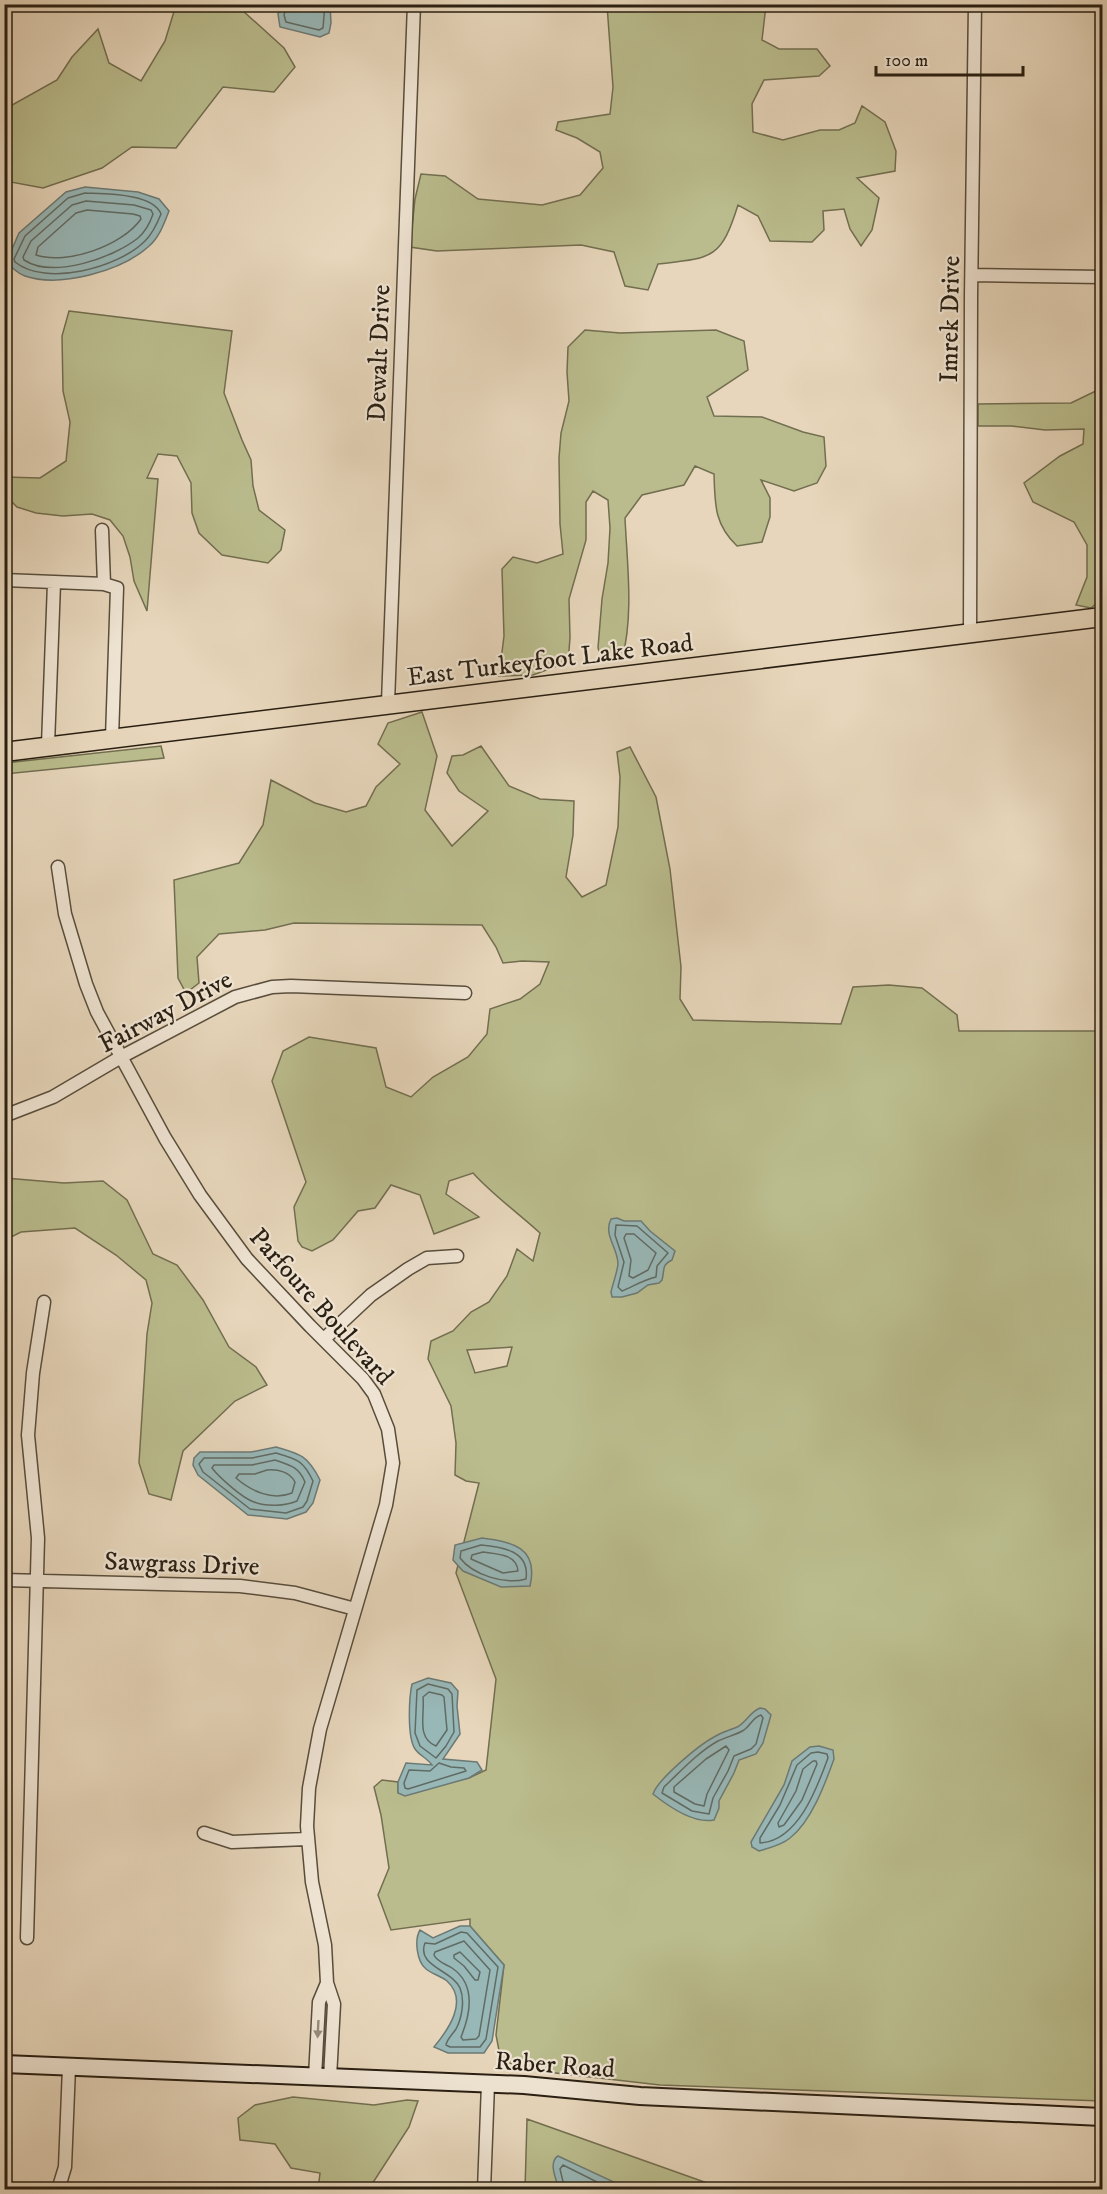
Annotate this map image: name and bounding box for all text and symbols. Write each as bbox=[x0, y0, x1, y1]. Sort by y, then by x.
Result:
scale bar bbox=[876, 39, 1023, 77]
text: 100 m bbox=[885, 50, 928, 72]
street label: Imrek Drive bbox=[933, 255, 968, 383]
street label: Dewalt Drive bbox=[361, 284, 398, 422]
street label: East Turkeyfoot Lake Road bbox=[405, 627, 695, 694]
street label: Fairway Drive bbox=[93, 963, 238, 1061]
street label: Parfoure Boulevard bbox=[242, 1222, 400, 1393]
street label: Sawgrass Drive bbox=[104, 1545, 260, 1584]
one-way arrow bbox=[313, 2020, 322, 2039]
street label: Raber Road bbox=[494, 2045, 616, 2086]

